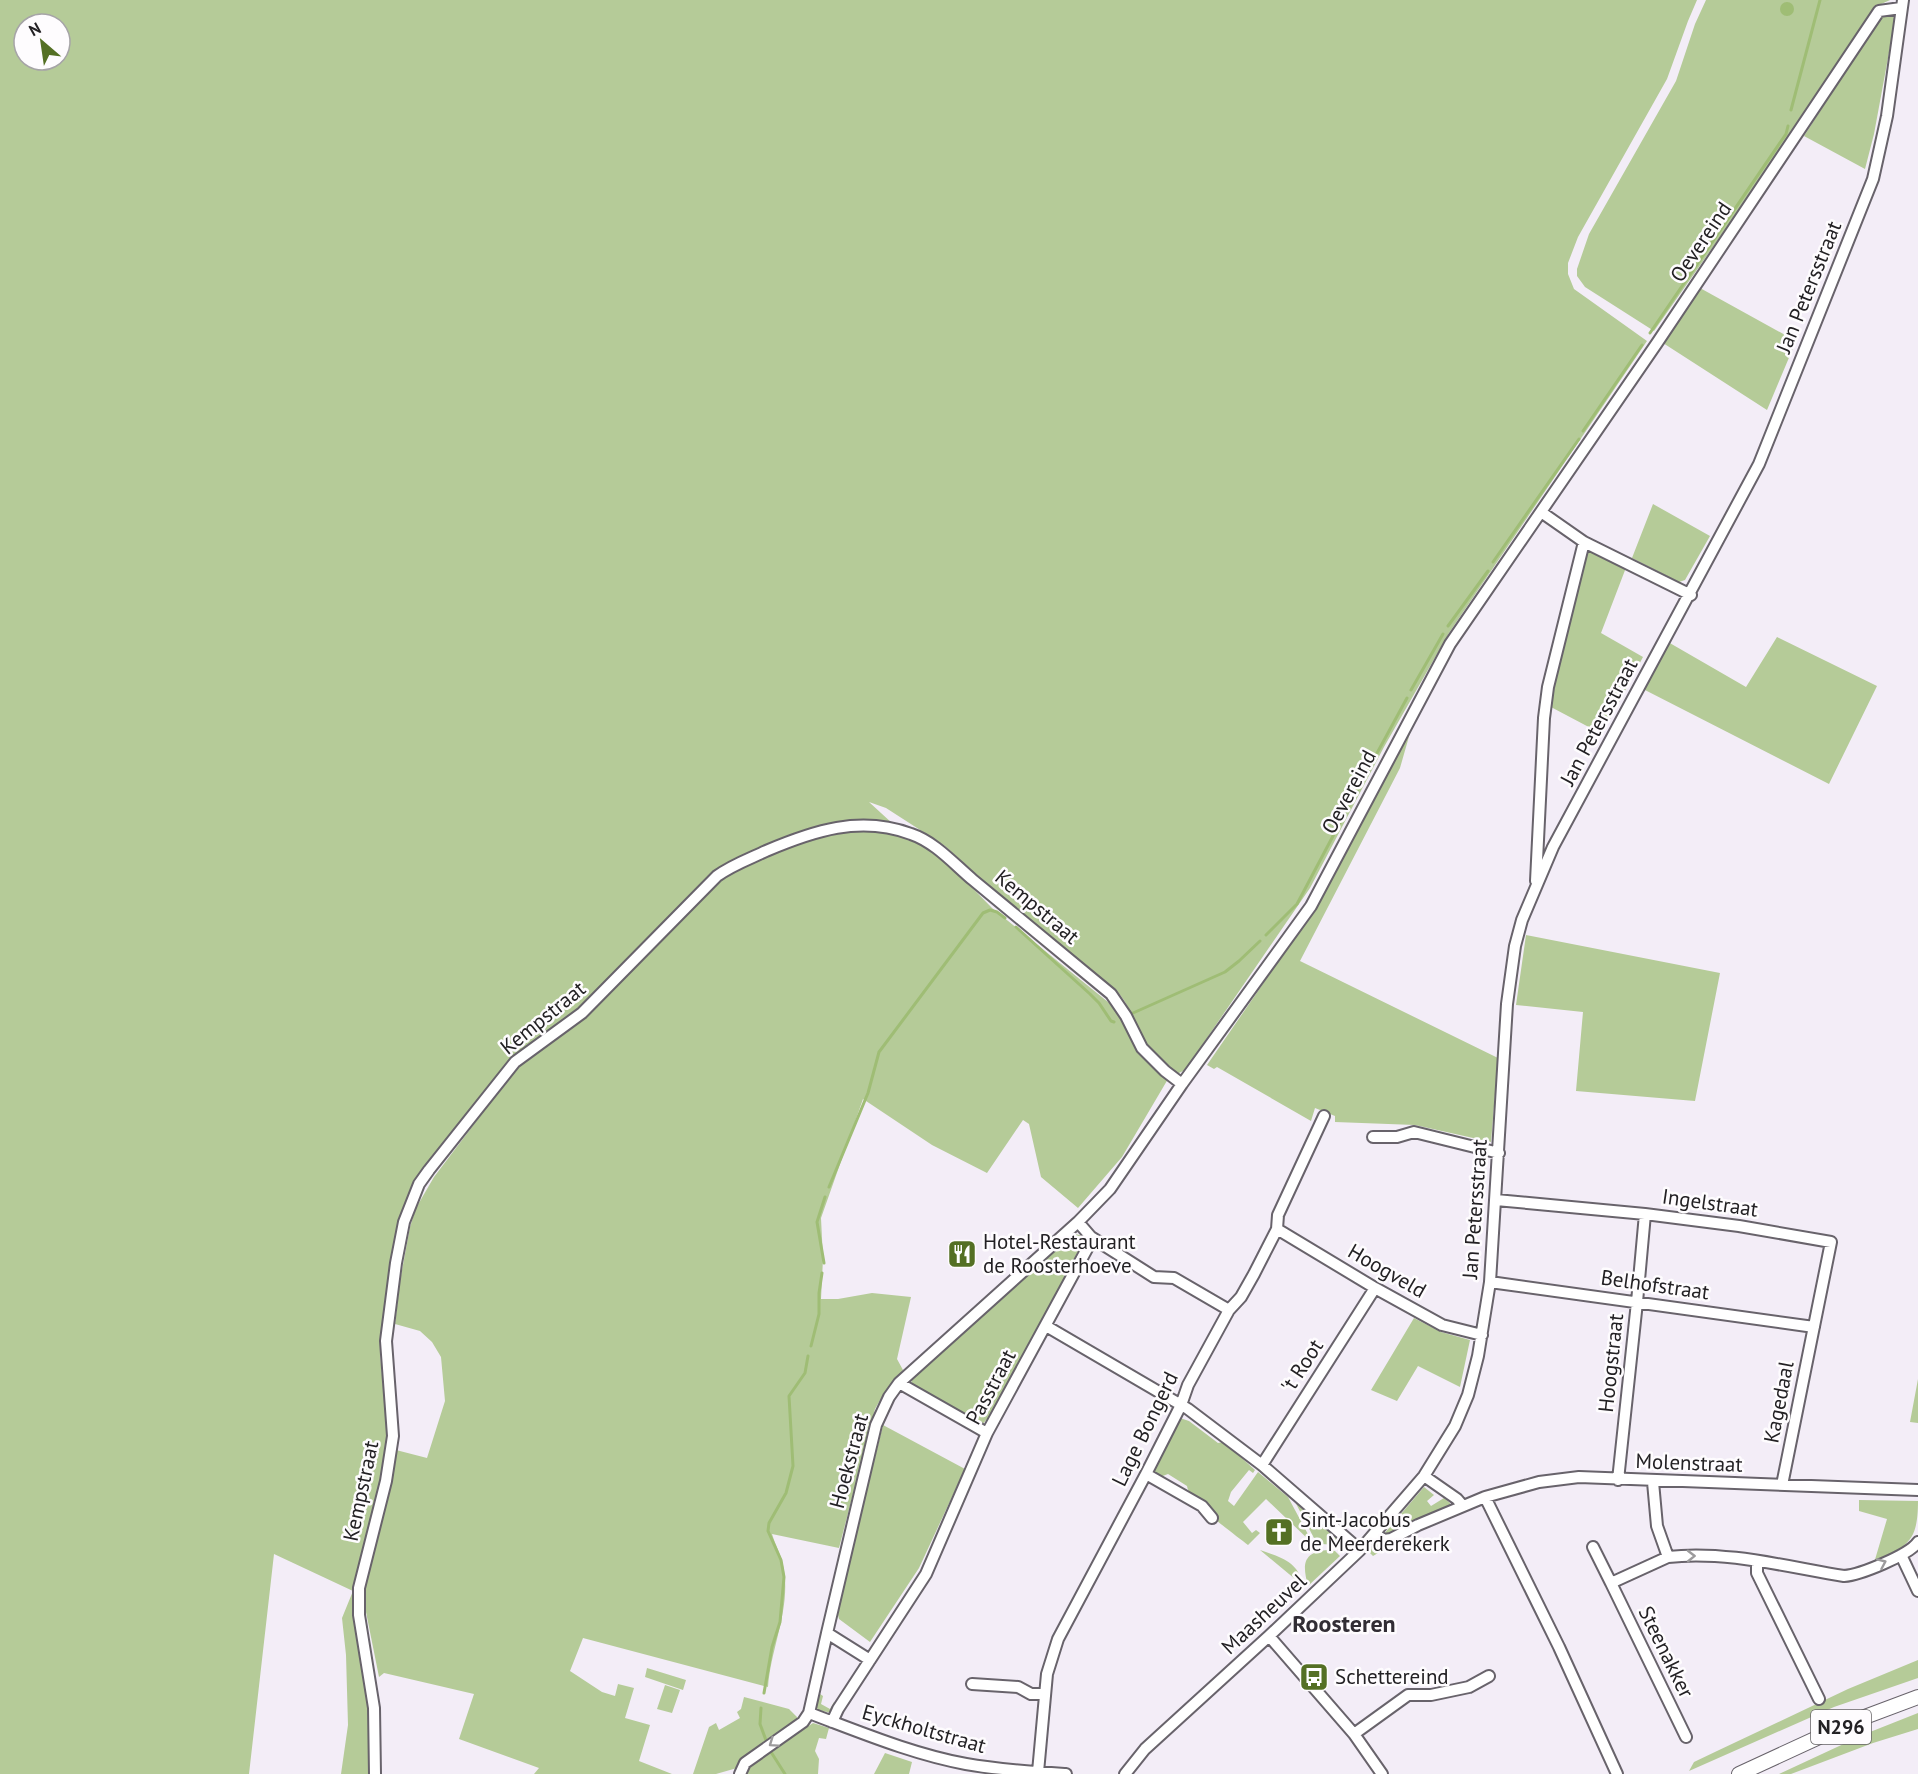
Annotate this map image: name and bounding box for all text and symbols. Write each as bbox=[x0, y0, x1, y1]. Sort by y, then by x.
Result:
north arrow bbox=[12, 12, 72, 72]
text: N bbox=[25, 18, 44, 40]
street label: Oevereind bbox=[1664, 196, 1737, 287]
street label: Jan Petersstraat bbox=[1769, 217, 1847, 358]
street label: Jan Petersstraat bbox=[1553, 654, 1643, 791]
street label: Oevereind bbox=[1315, 745, 1382, 838]
street label: Kempstraat bbox=[990, 864, 1085, 950]
street label: Kempstraat bbox=[495, 975, 591, 1060]
street label: Jan Petersstraat bbox=[1456, 1138, 1493, 1281]
street label: Ingelstraat bbox=[1660, 1182, 1760, 1223]
place label: Hotel-Restaurant de Roosterhoeve bbox=[983, 1228, 1136, 1279]
street label: Hoogveld bbox=[1343, 1237, 1431, 1304]
restaurant icon: Hotel-Restaurant de Roosterhoeve bbox=[946, 1238, 978, 1270]
street label: Belhofstraat bbox=[1599, 1264, 1711, 1305]
street label: Hoogstraat bbox=[1592, 1312, 1629, 1414]
street label: 't Root bbox=[1274, 1334, 1329, 1398]
street label: Passtraat bbox=[960, 1345, 1022, 1429]
street label: Kagedaal bbox=[1757, 1359, 1800, 1445]
street label: Lage Bongerd bbox=[1105, 1367, 1184, 1490]
street label: Hoekstraat bbox=[823, 1410, 874, 1511]
street label: Kempstraat bbox=[337, 1438, 384, 1544]
street label: Molenstraat bbox=[1635, 1447, 1743, 1478]
place label: Sint-Jacobus de Meerderekerk bbox=[1300, 1506, 1450, 1557]
church icon: Sint-Jacobus de Meerderekerk bbox=[1263, 1516, 1295, 1548]
one-way arrow bbox=[1686, 1550, 1695, 1562]
one-way arrow bbox=[1875, 1559, 1886, 1571]
street label: Maasheuvel bbox=[1216, 1567, 1312, 1660]
street label: Steenakker bbox=[1633, 1601, 1700, 1702]
district label: Roosteren bbox=[1292, 1608, 1396, 1639]
bus stop icon: Schettereind bbox=[1298, 1661, 1330, 1693]
place label: Schettereind bbox=[1335, 1663, 1449, 1690]
street label: Eyckholtstraat bbox=[859, 1698, 989, 1759]
road number: N296 bbox=[1811, 1710, 1871, 1744]
one-way arrow bbox=[769, 1736, 780, 1747]

